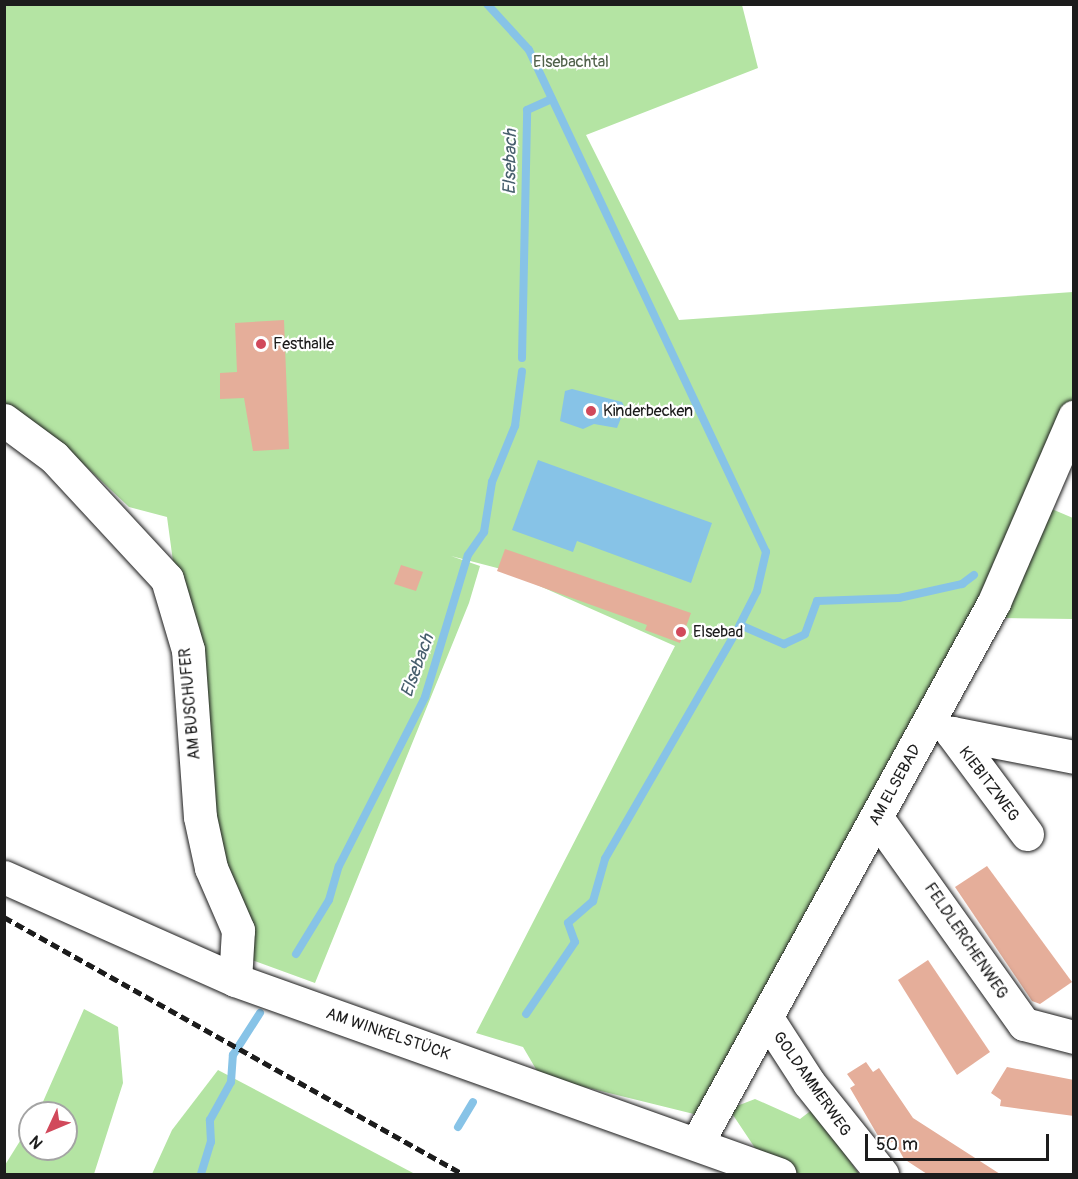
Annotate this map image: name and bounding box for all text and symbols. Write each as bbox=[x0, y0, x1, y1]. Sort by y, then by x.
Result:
park label: Elsebachtal bbox=[533, 52, 609, 72]
water label: Elsebach bbox=[500, 129, 522, 195]
place label: Festhalle bbox=[273, 334, 334, 354]
marker: Festhalle bbox=[254, 337, 268, 351]
place label: Kinderbecken bbox=[603, 401, 693, 421]
marker: Kinderbecken bbox=[584, 404, 598, 418]
place label: Elsebad bbox=[693, 622, 743, 642]
marker: Elsebad bbox=[674, 625, 688, 639]
water label: Elsebach bbox=[397, 632, 439, 700]
street label: AM BUSCHUFER bbox=[176, 647, 204, 761]
street label: AM ELSEBAD bbox=[865, 741, 925, 829]
street label: KIEBITZWEG bbox=[955, 743, 1023, 825]
street label: FELDLERCHENWEG bbox=[920, 879, 1012, 1003]
street label: AM WINKELSTÜCK bbox=[323, 1004, 453, 1064]
street label: GOLDAMMERWEG bbox=[769, 1028, 855, 1140]
north arrow bbox=[18, 1101, 78, 1161]
scale bar bbox=[868, 1122, 1052, 1160]
text: N bbox=[26, 1131, 47, 1153]
text: 50 m bbox=[876, 1133, 918, 1156]

